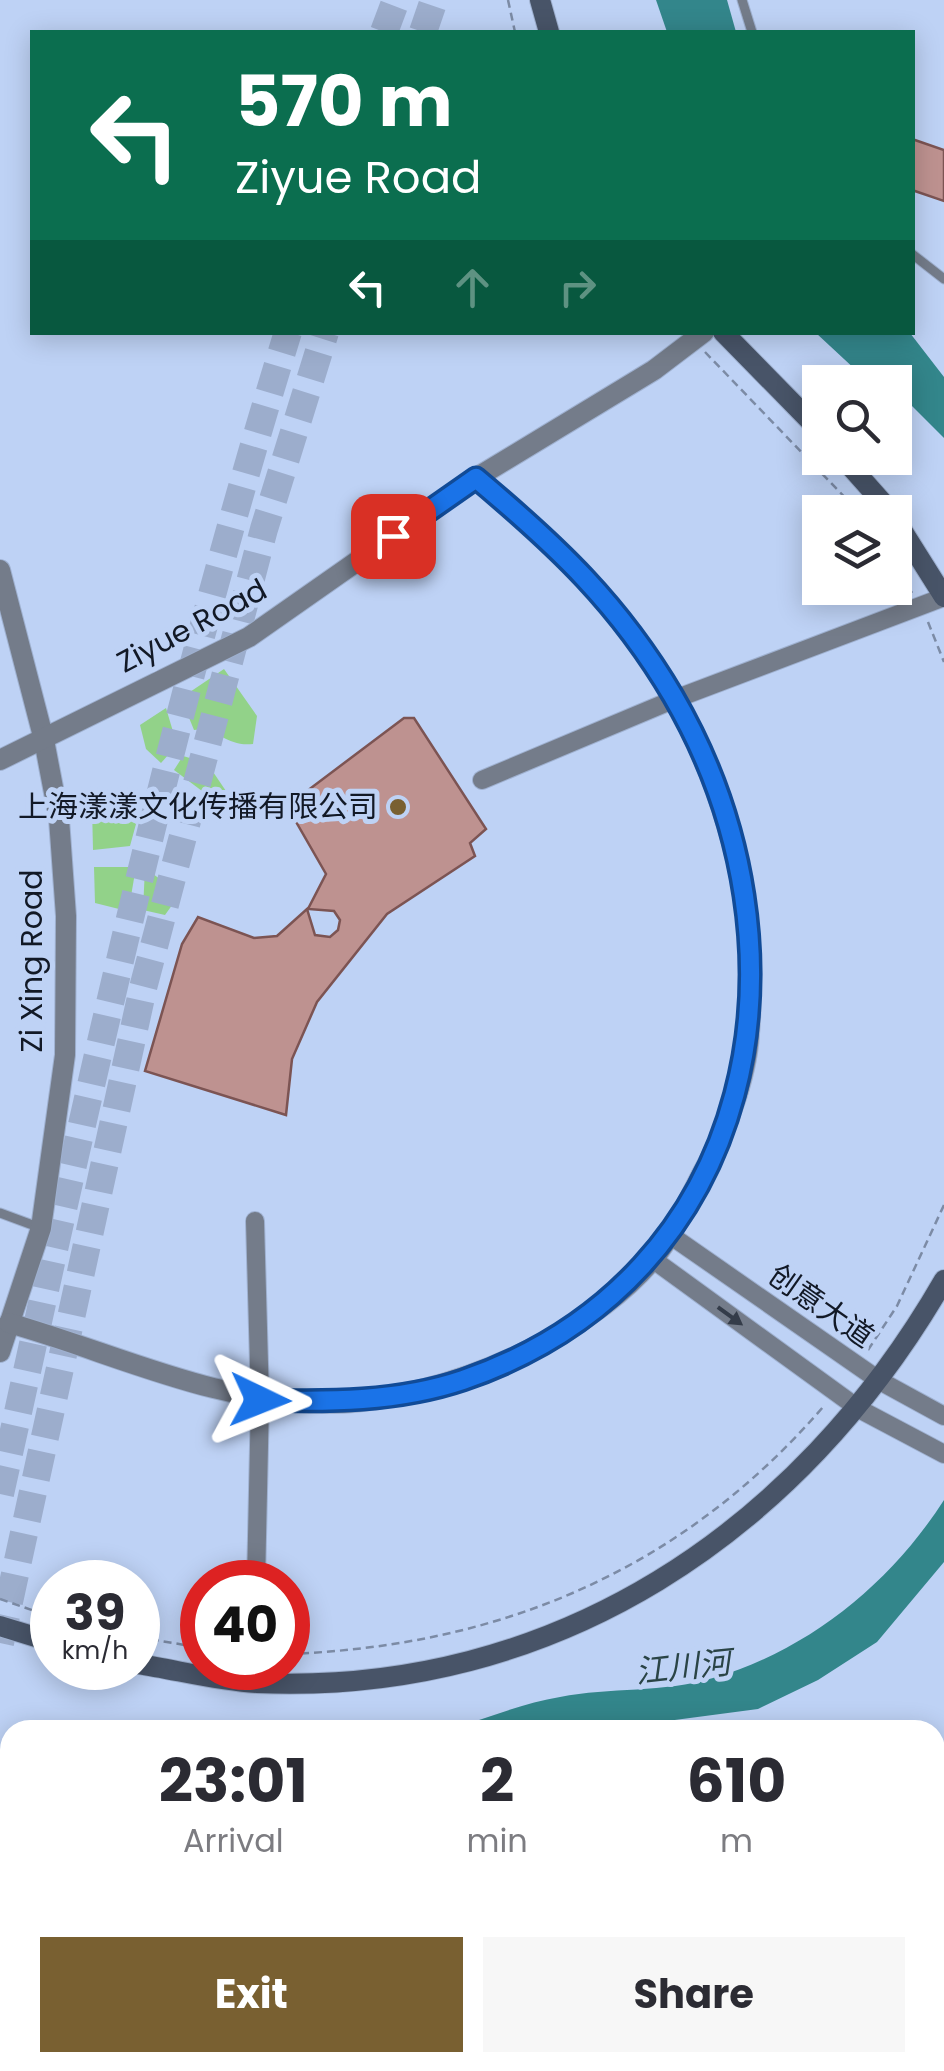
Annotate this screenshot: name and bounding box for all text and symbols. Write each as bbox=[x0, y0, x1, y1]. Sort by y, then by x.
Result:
text: 570 m bbox=[235, 52, 453, 151]
icon: left bbox=[70, 70, 200, 200]
text: Ziyue Road bbox=[235, 146, 481, 209]
icon: left bbox=[340, 260, 395, 315]
icon: ahead bbox=[445, 260, 500, 315]
icon: right bbox=[550, 260, 605, 315]
map controls bbox=[802, 365, 912, 605]
button: search bbox=[802, 365, 912, 475]
pin bbox=[351, 494, 436, 579]
button: layers bbox=[802, 495, 912, 605]
icon: arrive bbox=[366, 509, 421, 564]
street label: Ziyue Road bbox=[109, 568, 274, 683]
place label: 上海漾漾文化传播有限公司 bbox=[18, 785, 378, 828]
marker: 上海漾漾文化传播有限公司 bbox=[387, 796, 409, 818]
street label: Zi Xing Road bbox=[10, 869, 53, 1053]
street label: 创意大道 bbox=[760, 1254, 883, 1358]
one-way arrow bbox=[717, 1305, 743, 1325]
position arrow bbox=[208, 1348, 312, 1452]
speed limit sign: 40 bbox=[180, 1560, 310, 1690]
text: 39 bbox=[65, 1577, 126, 1648]
text: km/h bbox=[62, 1633, 128, 1668]
water label: 江川河 bbox=[633, 1638, 739, 1694]
text: 23:01 bbox=[159, 1739, 308, 1823]
text: 2 bbox=[480, 1739, 514, 1823]
text: 610 bbox=[686, 1739, 786, 1823]
text: Arrival bbox=[183, 1818, 284, 1863]
text: min bbox=[467, 1818, 528, 1863]
text: m bbox=[720, 1818, 753, 1863]
button: Exit bbox=[40, 1937, 463, 2052]
button: Share bbox=[483, 1937, 905, 2052]

